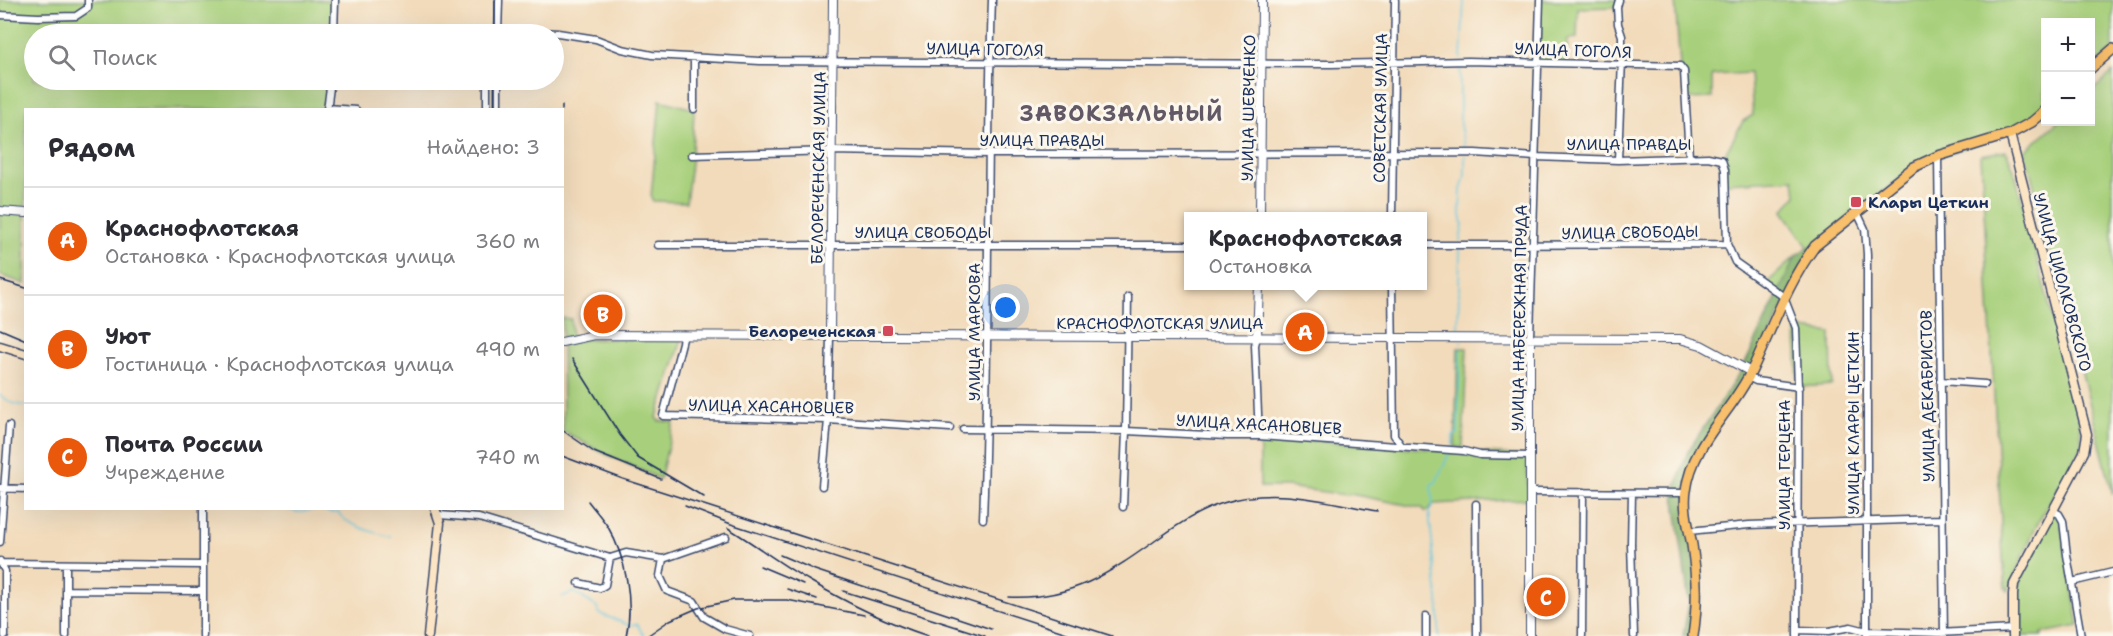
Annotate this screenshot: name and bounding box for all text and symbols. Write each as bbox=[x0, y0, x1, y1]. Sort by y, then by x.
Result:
map controls bbox=[2041, 18, 2095, 126]
button: + bbox=[2041, 18, 2095, 72]
search box bbox=[24, 24, 564, 90]
street label: СОВЕТСКАЯ УЛИЦА bbox=[1369, 33, 1392, 183]
street label: УЛИЦА ШЕВЧЕНКО bbox=[1237, 34, 1260, 182]
street label: УЛИЦА ГОГОЛЯ bbox=[926, 38, 1044, 61]
street label: УЛИЦА ГОГОЛЯ bbox=[1514, 38, 1632, 63]
icon: search bbox=[45, 41, 78, 74]
text: Поиск bbox=[93, 43, 157, 72]
street label: БЕЛОРЕЧЕНСКАЯ УЛИЦА bbox=[806, 71, 831, 265]
button: − bbox=[2041, 72, 2095, 126]
district label: ЗАВОКЗАЛЬНЫЙ bbox=[1020, 98, 1224, 128]
text: Рядом bbox=[48, 130, 135, 165]
street label: УЛИЦА ПРАВДЫ bbox=[980, 130, 1104, 151]
text: Найдено: 3 bbox=[427, 134, 540, 160]
street label: УЛИЦА ПРАВДЫ bbox=[1567, 134, 1691, 155]
street label: УЛИЦА ЦИОЛКОВСКОГО bbox=[2028, 190, 2097, 374]
place label: Клары Цеткин bbox=[1868, 192, 1989, 213]
marker: Клары Цеткин bbox=[1849, 195, 1863, 209]
street label: УЛИЦА НАБЕРЕЖНАЯ ПРУДА bbox=[1507, 204, 1532, 432]
popup bbox=[1184, 212, 1427, 290]
text: Краснофлотская bbox=[105, 214, 299, 243]
street label: УЛИЦА СВОБОДЫ bbox=[1561, 221, 1699, 244]
street label: УЛИЦА СВОБОДЫ bbox=[854, 222, 992, 243]
text: Краснофлотская bbox=[1209, 224, 1402, 253]
text: A bbox=[60, 228, 75, 254]
text: 360 m bbox=[475, 228, 540, 254]
text: Остановка · Краснофлотская улица bbox=[105, 243, 455, 269]
text: Остановка bbox=[1209, 253, 1312, 279]
street label: УЛИЦА МАРКОВА bbox=[964, 263, 985, 401]
pin: B bbox=[584, 292, 622, 336]
your location bbox=[991, 293, 1020, 322]
pin: A bbox=[1286, 310, 1324, 354]
street label: УЛИЦА ДЕКАБРИСТОВ bbox=[1915, 310, 1940, 482]
street label: КРАСНОФЛОТСКАЯ УЛИЦА bbox=[1056, 313, 1264, 334]
place label: Белореченская bbox=[749, 321, 876, 342]
text: Уют bbox=[105, 322, 151, 351]
marker: Белореченская bbox=[881, 324, 895, 338]
street label: УЛИЦА КЛАРЫ ЦЕТКИН bbox=[1843, 331, 1864, 515]
text: B bbox=[61, 336, 74, 362]
text: 490 m bbox=[475, 336, 540, 362]
text: Гостиница · Краснофлотская улица bbox=[105, 351, 454, 377]
street label: УЛИЦА ХАСАНОВЦЕВ bbox=[688, 395, 854, 418]
street label: УЛИЦА ГЕРЦЕНА bbox=[1774, 400, 1795, 530]
street label: УЛИЦА ХАСАНОВЦЕВ bbox=[1176, 410, 1342, 439]
text: Почта России bbox=[105, 430, 263, 459]
text: C bbox=[61, 444, 74, 470]
text: 740 m bbox=[475, 444, 540, 470]
text: Учреждение bbox=[105, 459, 225, 485]
pin: C bbox=[1526, 574, 1566, 620]

